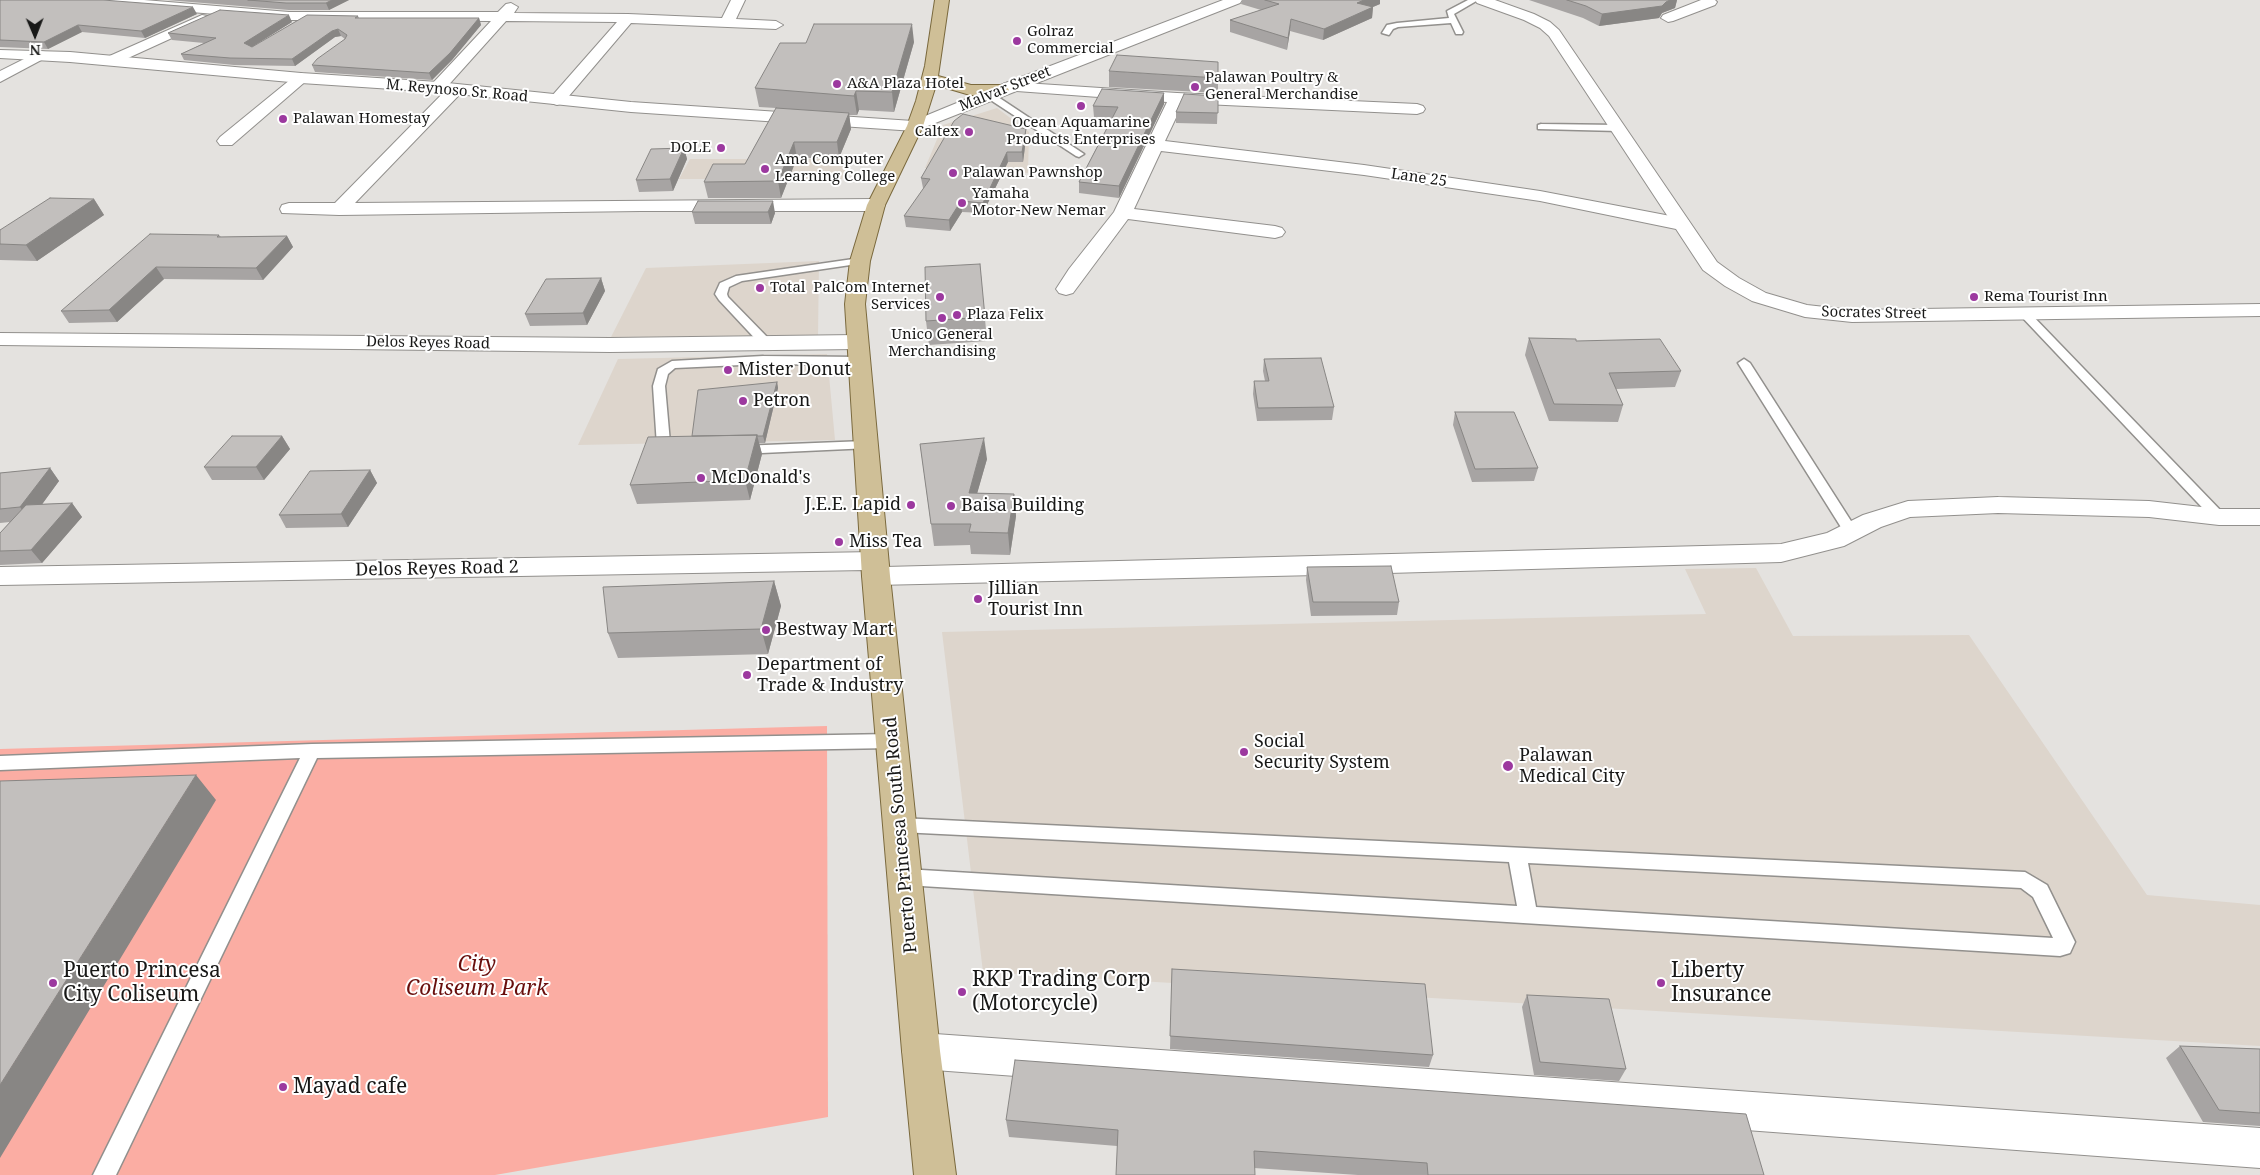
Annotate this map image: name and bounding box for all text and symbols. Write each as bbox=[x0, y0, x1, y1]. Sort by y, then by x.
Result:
north arrow bbox=[10, 10, 60, 60]
place label: Golraz Commercial bbox=[1027, 23, 1114, 58]
marker: Golraz Commercial bbox=[1011, 35, 1023, 47]
text: N bbox=[30, 41, 41, 60]
street label: Malvar Street bbox=[957, 62, 1053, 116]
place label: Palawan Poultry & General Merchandise bbox=[1205, 69, 1358, 104]
place label: A&A Plaza Hotel bbox=[847, 75, 964, 93]
street label: M. Reynoso Sr. Road bbox=[385, 76, 529, 106]
marker: A&A Plaza Hotel bbox=[831, 78, 843, 90]
marker: Palawan Poultry & General Merchandise bbox=[1189, 81, 1201, 93]
marker: Ocean Aquamarine Products Enterprises bbox=[1075, 100, 1087, 112]
place label: Palawan Homestay bbox=[293, 110, 430, 128]
marker: Palawan Homestay bbox=[277, 113, 289, 125]
place label: Ocean Aquamarine Products Enterprises bbox=[1007, 114, 1155, 149]
place label: Caltex bbox=[915, 123, 959, 141]
marker: Caltex bbox=[963, 126, 975, 138]
place label: DOLE bbox=[670, 139, 711, 157]
marker: DOLE bbox=[715, 142, 727, 154]
place label: Ama Computer Learning College bbox=[775, 151, 895, 186]
marker: Ama Computer Learning College bbox=[759, 163, 771, 175]
place label: Palawan Pawnshop bbox=[963, 164, 1103, 182]
street label: Lane 25 bbox=[1390, 165, 1448, 191]
marker: Palawan Pawnshop bbox=[947, 167, 959, 179]
place label: Yamaha Motor-New Nemar bbox=[972, 185, 1106, 220]
marker: Yamaha Motor-New Nemar bbox=[956, 197, 968, 209]
place label: Total bbox=[770, 279, 805, 297]
place label: PalCom Internet Services bbox=[813, 279, 930, 314]
marker: Total bbox=[754, 282, 766, 294]
place label: Rema Tourist Inn bbox=[1984, 288, 2108, 306]
marker: PalCom Internet Services bbox=[934, 291, 946, 303]
marker: Rema Tourist Inn bbox=[1968, 291, 1980, 303]
street label: Socrates Street bbox=[1821, 303, 1927, 323]
place label: Plaza Felix bbox=[967, 306, 1044, 324]
marker: Plaza Felix bbox=[951, 309, 963, 321]
marker: Unico General Merchandising bbox=[936, 312, 948, 324]
place label: Unico General Merchandising bbox=[888, 326, 996, 361]
street label: Delos Reyes Road bbox=[366, 333, 490, 353]
place label: Mister Donut bbox=[738, 359, 851, 381]
marker: Mister Donut bbox=[722, 364, 734, 376]
place label: Petron bbox=[753, 390, 810, 412]
marker: Petron bbox=[737, 395, 749, 407]
place label: McDonald's bbox=[711, 467, 811, 489]
marker: McDonald's bbox=[695, 472, 707, 484]
place label: J.E.E. Lapid bbox=[805, 494, 901, 516]
place label: Baisa Building bbox=[961, 495, 1084, 517]
marker: J.E.E. Lapid bbox=[905, 499, 917, 511]
marker: Baisa Building bbox=[945, 500, 957, 512]
place label: Miss Tea bbox=[849, 531, 922, 553]
marker: Miss Tea bbox=[833, 536, 845, 548]
street label: Delos Reyes Road 2 bbox=[355, 557, 519, 581]
place label: Jillian Tourist Inn bbox=[988, 578, 1083, 620]
marker: Jillian Tourist Inn bbox=[972, 593, 984, 605]
place label: Bestway Mart bbox=[776, 619, 894, 641]
marker: Bestway Mart bbox=[760, 624, 772, 636]
place label: Department of Trade & Industry bbox=[757, 654, 903, 696]
marker: Department of Trade & Industry bbox=[741, 669, 753, 681]
street label: Puerto Princesa South Road bbox=[880, 716, 922, 954]
place label: Social Security System bbox=[1254, 731, 1390, 774]
place label: Palawan Medical City bbox=[1519, 745, 1625, 788]
marker: Social Security System bbox=[1238, 746, 1250, 758]
marker: Palawan Medical City bbox=[1501, 759, 1515, 773]
park label: City Coliseum Park bbox=[406, 952, 548, 1002]
place label: Puerto Princesa City Coliseum bbox=[63, 958, 221, 1008]
place label: Liberty Insurance bbox=[1671, 958, 1771, 1008]
place label: RKP Trading Corp (Motorcycle) bbox=[972, 967, 1150, 1017]
marker: Puerto Princesa City Coliseum bbox=[47, 977, 59, 989]
marker: Liberty Insurance bbox=[1655, 977, 1667, 989]
marker: RKP Trading Corp (Motorcycle) bbox=[956, 986, 968, 998]
place label: Mayad cafe bbox=[293, 1074, 407, 1100]
marker: Mayad cafe bbox=[277, 1081, 289, 1093]

